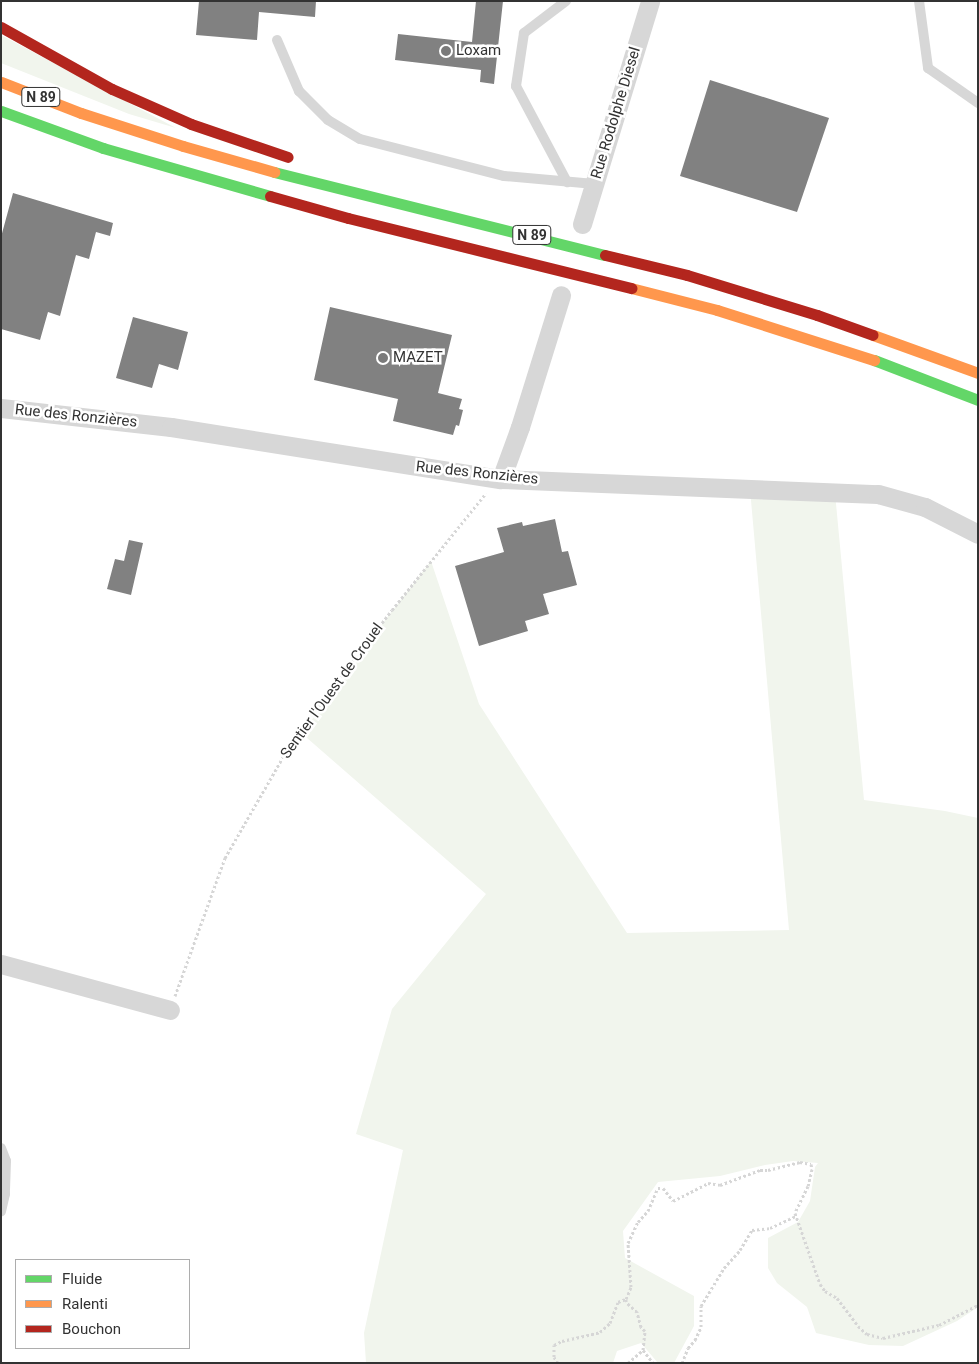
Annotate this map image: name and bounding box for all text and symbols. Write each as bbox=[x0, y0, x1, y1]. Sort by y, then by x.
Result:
place label: Loxam bbox=[456, 42, 501, 60]
marker: Loxam bbox=[440, 45, 452, 57]
street label: Rue Rodolphe Diesel bbox=[587, 45, 645, 181]
road number: N 89 bbox=[21, 85, 61, 108]
road number: N 89 bbox=[512, 224, 552, 246]
place label: MAZET bbox=[393, 349, 443, 367]
marker: MAZET bbox=[377, 352, 389, 364]
street label: Rue des Ronzières bbox=[14, 401, 138, 431]
street label: Rue des Ronzières bbox=[415, 458, 539, 488]
street label: Sentier l'Ouest de Crouel bbox=[277, 620, 387, 762]
legend bbox=[15, 1259, 190, 1349]
text: Fluide bbox=[62, 1270, 102, 1288]
text: Ralenti bbox=[62, 1295, 108, 1313]
text: Bouchon bbox=[62, 1320, 121, 1338]

